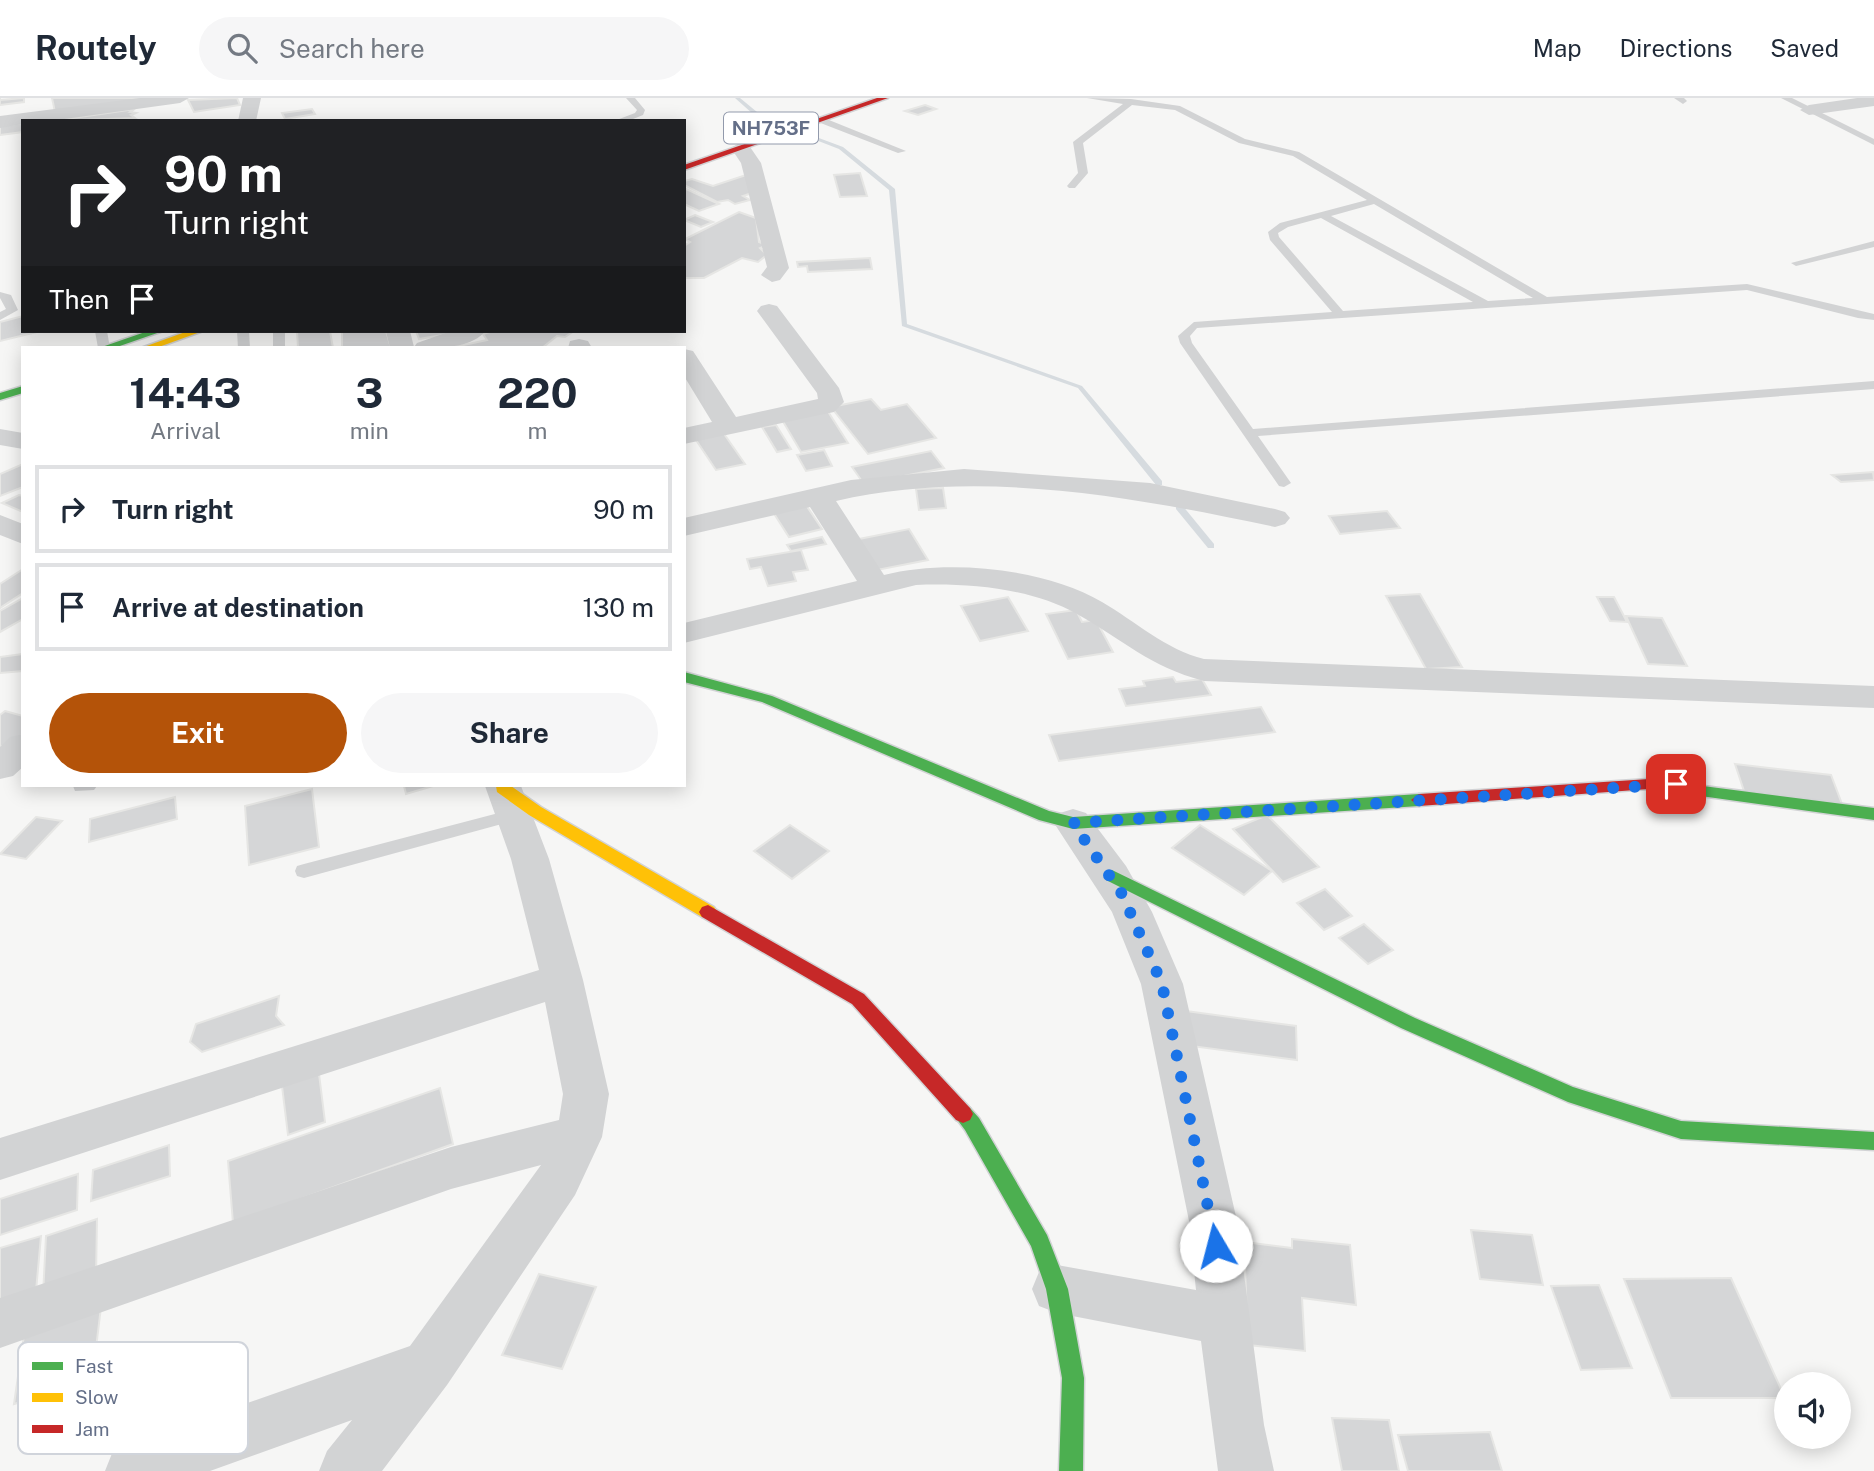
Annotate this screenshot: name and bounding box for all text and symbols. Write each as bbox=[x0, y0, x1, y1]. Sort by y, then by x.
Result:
search box bbox=[199, 17, 689, 80]
text: Routely bbox=[35, 29, 157, 67]
icon: search bbox=[223, 29, 261, 67]
text: Search here bbox=[279, 33, 425, 64]
text: Map bbox=[1533, 34, 1582, 62]
text: Directions bbox=[1620, 34, 1732, 62]
text: Saved bbox=[1770, 34, 1839, 62]
road number: NH753F bbox=[724, 112, 818, 144]
text: 90 m bbox=[164, 145, 283, 203]
icon: right bbox=[49, 147, 140, 238]
text: Turn right bbox=[164, 204, 309, 241]
icon: arrive bbox=[123, 280, 161, 318]
text: Then bbox=[49, 284, 109, 315]
text: 14:43 bbox=[129, 368, 242, 417]
text: 3 bbox=[355, 368, 383, 417]
text: 220 bbox=[497, 368, 578, 417]
text: Arrival bbox=[150, 417, 221, 444]
text: min bbox=[350, 417, 389, 444]
text: m bbox=[527, 417, 547, 444]
icon: right bbox=[53, 490, 91, 528]
text: Turn right bbox=[112, 494, 234, 525]
text: 90 m bbox=[593, 494, 654, 525]
icon: arrive bbox=[53, 588, 91, 626]
text: Arrive at destination bbox=[112, 592, 364, 623]
text: 130 m bbox=[582, 592, 654, 623]
button: Exit bbox=[49, 693, 347, 773]
button: Share bbox=[361, 693, 658, 773]
pin bbox=[1646, 754, 1706, 814]
icon: arrive bbox=[1657, 765, 1695, 803]
position arrow bbox=[1179, 1209, 1253, 1283]
legend bbox=[18, 1342, 248, 1454]
text: Fast bbox=[75, 1355, 113, 1377]
map controls bbox=[1774, 1372, 1851, 1449]
button: sound bbox=[1774, 1372, 1851, 1449]
text: Slow bbox=[75, 1386, 119, 1408]
text: Jam bbox=[75, 1418, 109, 1440]

